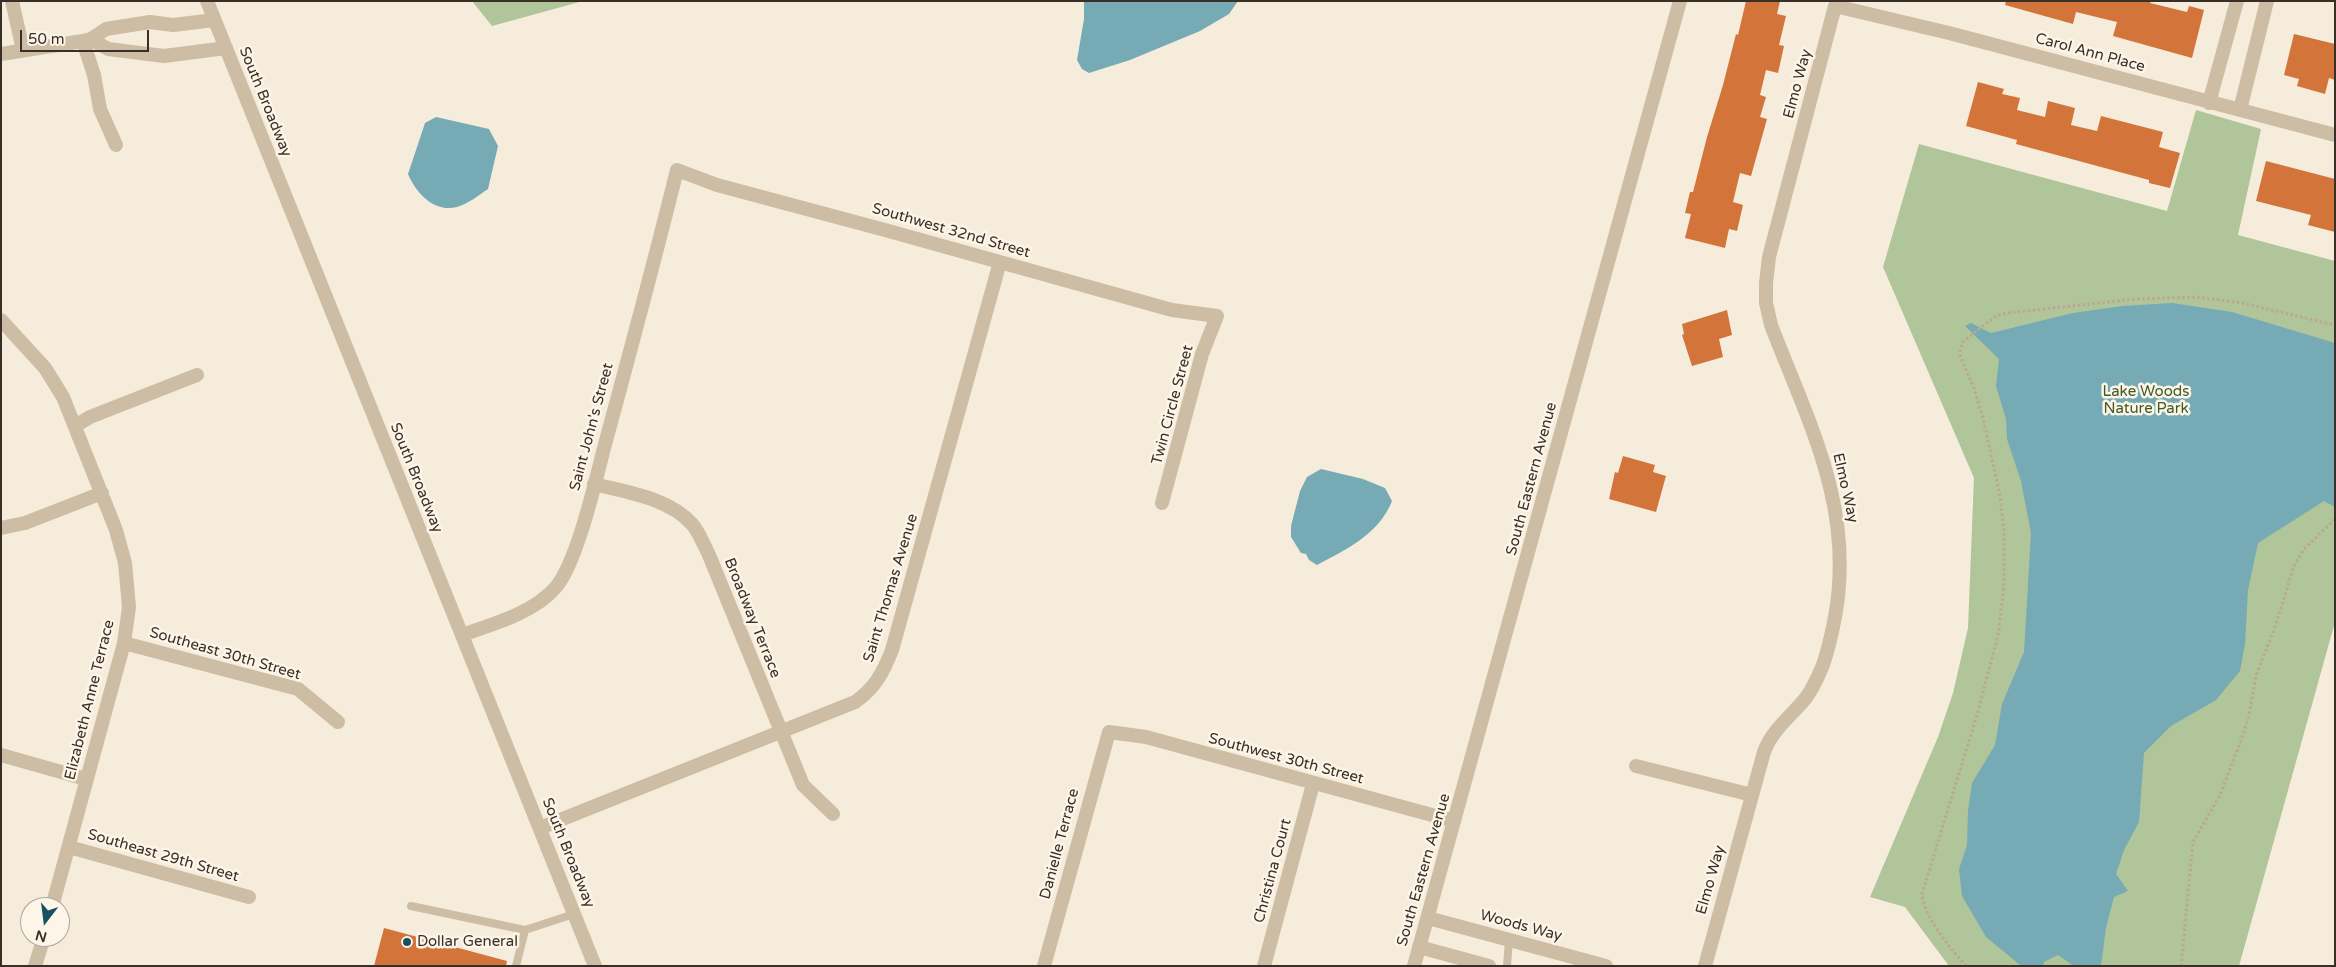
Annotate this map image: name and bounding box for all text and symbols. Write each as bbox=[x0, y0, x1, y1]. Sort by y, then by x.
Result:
scale bar bbox=[22, 20, 151, 52]
text: 50 m bbox=[28, 30, 65, 48]
street label: Carol Ann Place bbox=[2033, 30, 2147, 76]
street label: South Broadway bbox=[235, 44, 295, 160]
street label: Elmo Way bbox=[1780, 47, 1816, 121]
street label: Southwest 32nd Street bbox=[870, 200, 1032, 262]
street label: Twin Circle Street bbox=[1148, 343, 1198, 467]
street label: Saint John's Street bbox=[566, 361, 618, 493]
park label: Lake Woods Nature Park bbox=[2103, 383, 2189, 418]
street label: South Eastern Avenue bbox=[1503, 400, 1561, 558]
street label: South Broadway bbox=[386, 420, 446, 536]
street label: Elmo Way bbox=[1828, 451, 1862, 525]
street label: Saint Thomas Avenue bbox=[860, 512, 922, 664]
street label: Broadway Terrace bbox=[720, 555, 784, 681]
street label: Elizabeth Anne Terrace bbox=[61, 618, 119, 782]
street label: Southeast 30th Street bbox=[147, 624, 303, 684]
street label: Southwest 30th Street bbox=[1207, 730, 1365, 788]
street label: Danielle Terrace bbox=[1037, 787, 1083, 901]
street label: South Eastern Avenue bbox=[1394, 792, 1454, 948]
street label: South Broadway bbox=[538, 795, 598, 911]
street label: Christina Court bbox=[1250, 817, 1296, 925]
street label: Southeast 29th Street bbox=[85, 826, 241, 886]
street label: Elmo Way bbox=[1693, 843, 1729, 917]
north arrow bbox=[20, 897, 70, 947]
street label: Woods Way bbox=[1478, 906, 1564, 946]
text: N bbox=[34, 926, 49, 946]
place label: Dollar General bbox=[417, 933, 518, 951]
marker: Dollar General bbox=[401, 936, 413, 948]

